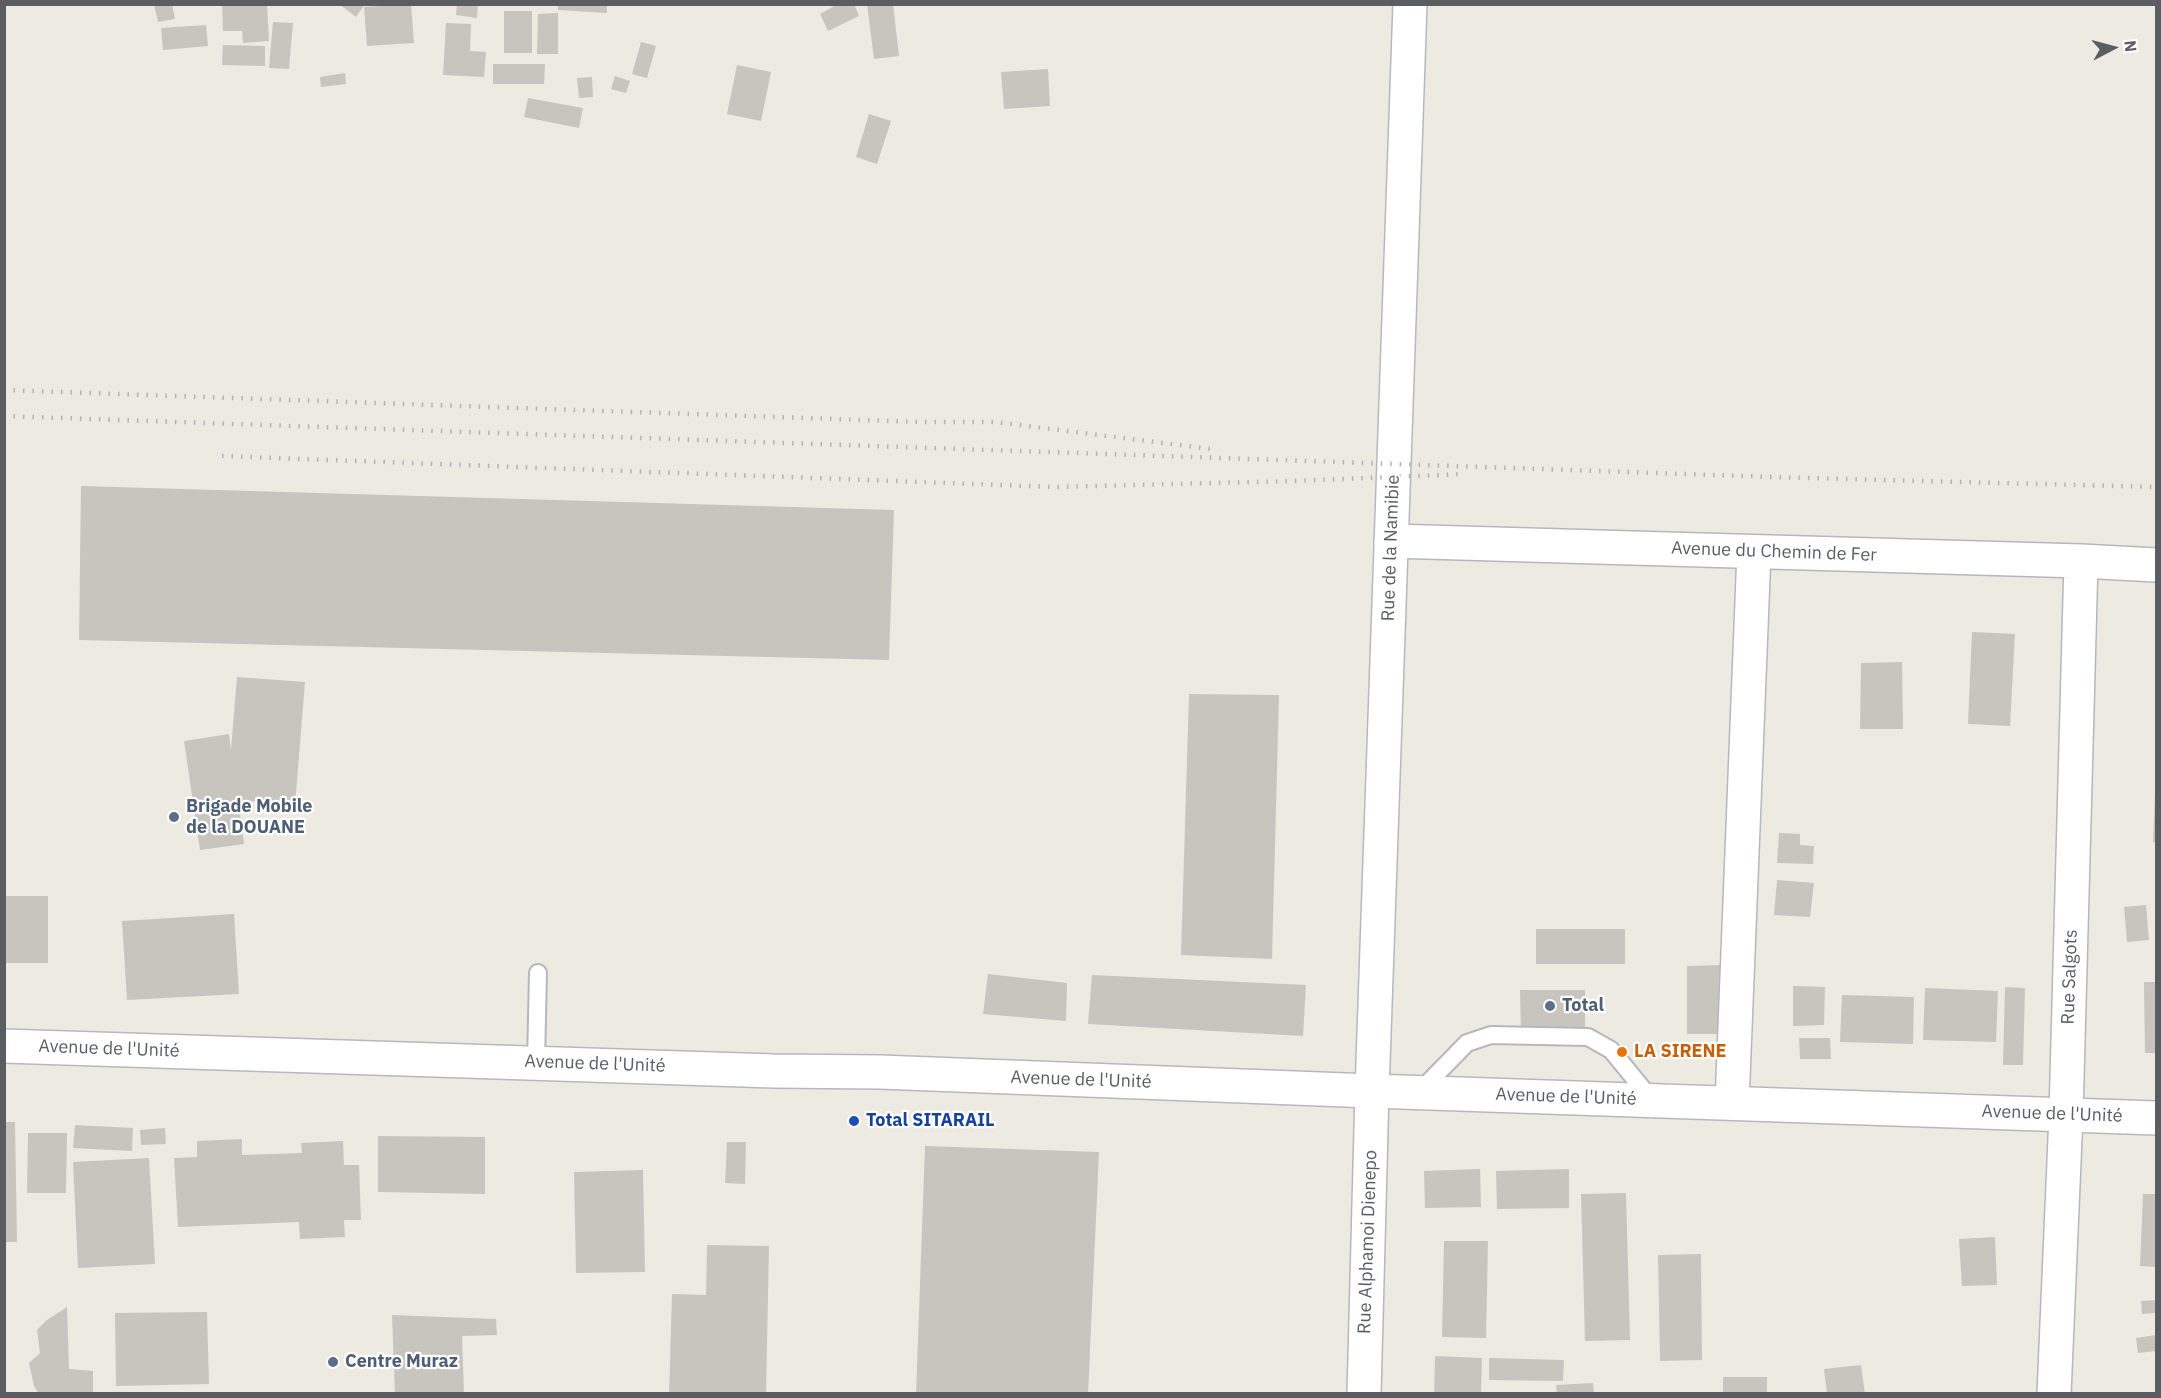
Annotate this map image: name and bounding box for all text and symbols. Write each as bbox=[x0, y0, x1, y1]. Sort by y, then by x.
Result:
north arrow bbox=[2083, 18, 2143, 78]
text: N bbox=[2120, 39, 2141, 53]
street label: Rue de la Namibie bbox=[1378, 474, 1404, 622]
street label: Avenue du Chemin de Fer bbox=[1671, 538, 1877, 566]
place label: Brigade Mobile de la DOUANE bbox=[186, 796, 312, 838]
marker: Brigade Mobile de la DOUANE bbox=[167, 810, 181, 824]
street label: Rue Salgots bbox=[2058, 929, 2082, 1025]
place label: Total bbox=[1562, 995, 1604, 1017]
marker: Total bbox=[1543, 999, 1557, 1013]
street label: Avenue de l'Unité bbox=[38, 1036, 180, 1062]
place label: LA SIRENE bbox=[1634, 1041, 1726, 1063]
marker: LA SIRENE bbox=[1615, 1045, 1629, 1059]
street label: Avenue de l'Unité bbox=[524, 1051, 666, 1077]
street label: Avenue de l'Unité bbox=[1010, 1067, 1152, 1093]
street label: Avenue de l'Unité bbox=[1495, 1084, 1637, 1110]
street label: Avenue de l'Unité bbox=[1981, 1101, 2123, 1127]
place label: Total SITARAIL bbox=[866, 1110, 995, 1132]
marker: Total SITARAIL bbox=[847, 1114, 861, 1128]
street label: Rue Alphamoi Dienepo bbox=[1354, 1150, 1382, 1334]
place label: Centre Muraz bbox=[345, 1351, 458, 1373]
marker: Centre Muraz bbox=[326, 1355, 340, 1369]

